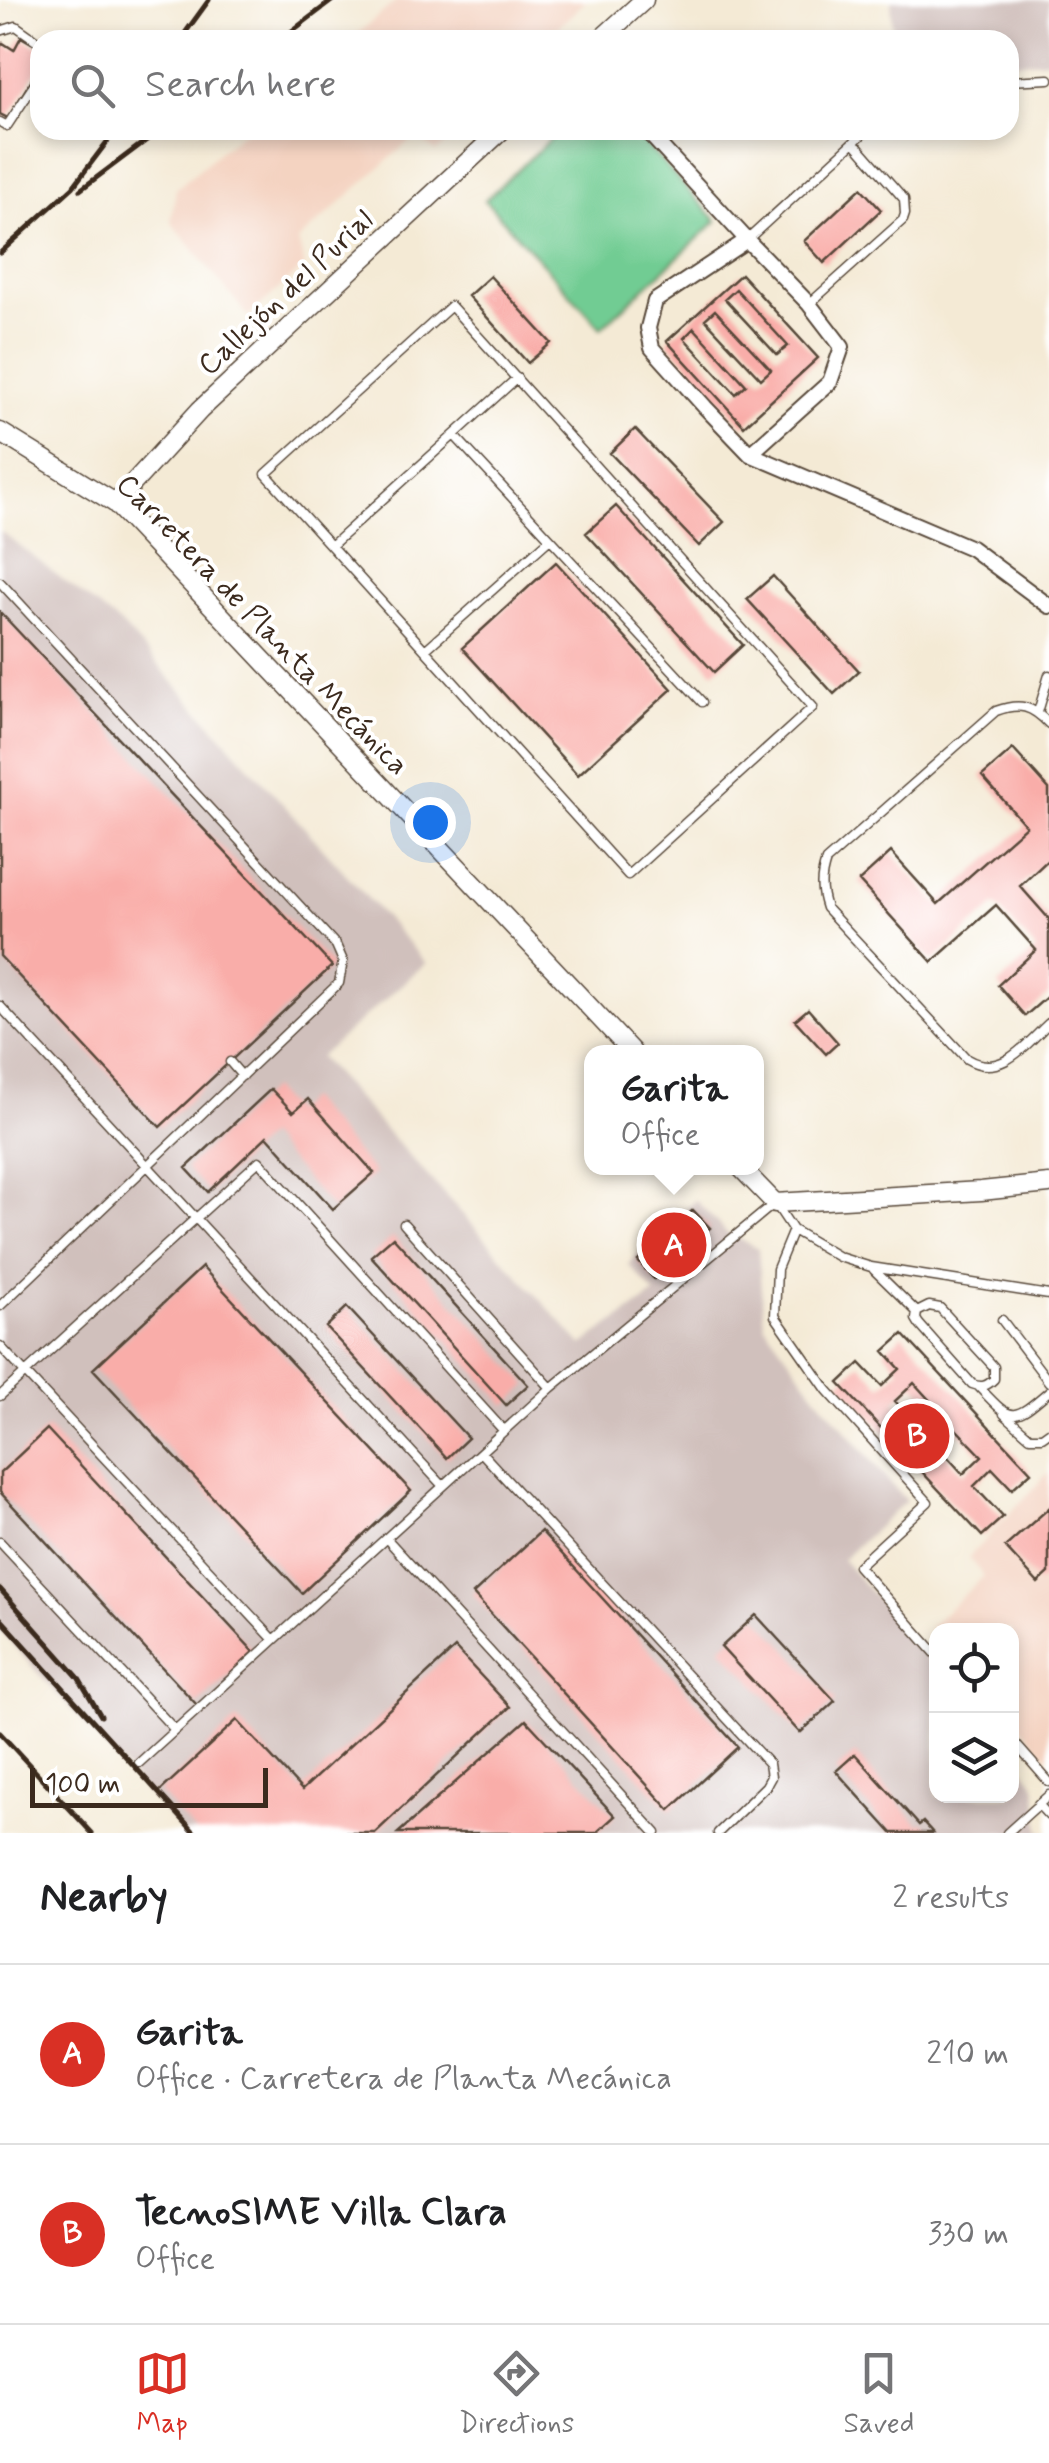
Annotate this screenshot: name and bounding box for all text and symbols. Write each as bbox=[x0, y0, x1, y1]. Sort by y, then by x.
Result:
search box bbox=[30, 30, 1019, 140]
icon: search bbox=[65, 58, 120, 113]
text: Search here bbox=[145, 61, 336, 110]
street label: Callejón del Purial bbox=[190, 202, 382, 384]
street label: Carretera de Planta Mecánica bbox=[107, 466, 417, 784]
your location bbox=[405, 797, 456, 848]
popup bbox=[584, 1045, 764, 1175]
text: Garita bbox=[620, 1065, 728, 1114]
text: Office bbox=[620, 1114, 700, 1156]
pin: A bbox=[642, 1208, 706, 1282]
pin: B bbox=[884, 1398, 950, 1474]
map controls bbox=[929, 1623, 1019, 1803]
button: locate bbox=[929, 1623, 1019, 1713]
button: layers bbox=[929, 1713, 1019, 1803]
scale bar bbox=[30, 1763, 268, 1808]
text: 100 m bbox=[45, 1767, 120, 1804]
text: Nearby bbox=[40, 1871, 168, 1926]
text: 2 results bbox=[892, 1877, 1009, 1919]
text: Garita bbox=[135, 2009, 243, 2058]
text: A bbox=[62, 2033, 83, 2075]
text: 210 m bbox=[926, 2033, 1009, 2075]
text: Office · Carretera de Planta Mecánica bbox=[135, 2058, 672, 2100]
text: TecnoSIME Villa Clara bbox=[135, 2189, 507, 2238]
text: B bbox=[62, 2213, 83, 2255]
text: 330 m bbox=[928, 2213, 1009, 2255]
text: Office bbox=[135, 2238, 215, 2280]
tab: Map bbox=[135, 2346, 190, 2443]
tab: Directions bbox=[459, 2346, 574, 2443]
tab: Saved bbox=[844, 2346, 914, 2443]

